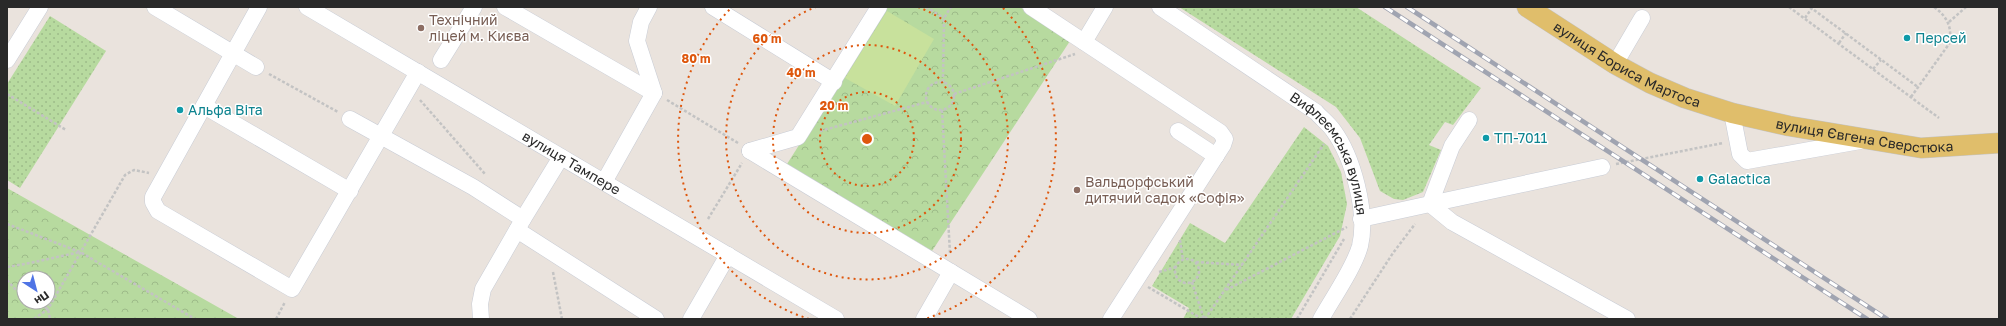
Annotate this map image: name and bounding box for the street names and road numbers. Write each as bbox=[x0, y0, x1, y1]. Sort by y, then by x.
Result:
street label: вулиця Бориса Мартоса bbox=[1551, 18, 1703, 110]
street label: Вифлеємська вулиця bbox=[1287, 88, 1371, 216]
street label: вулиця Євгена Сверстюка bbox=[1774, 114, 1954, 156]
street label: вулиця Тампере bbox=[520, 127, 624, 198]

